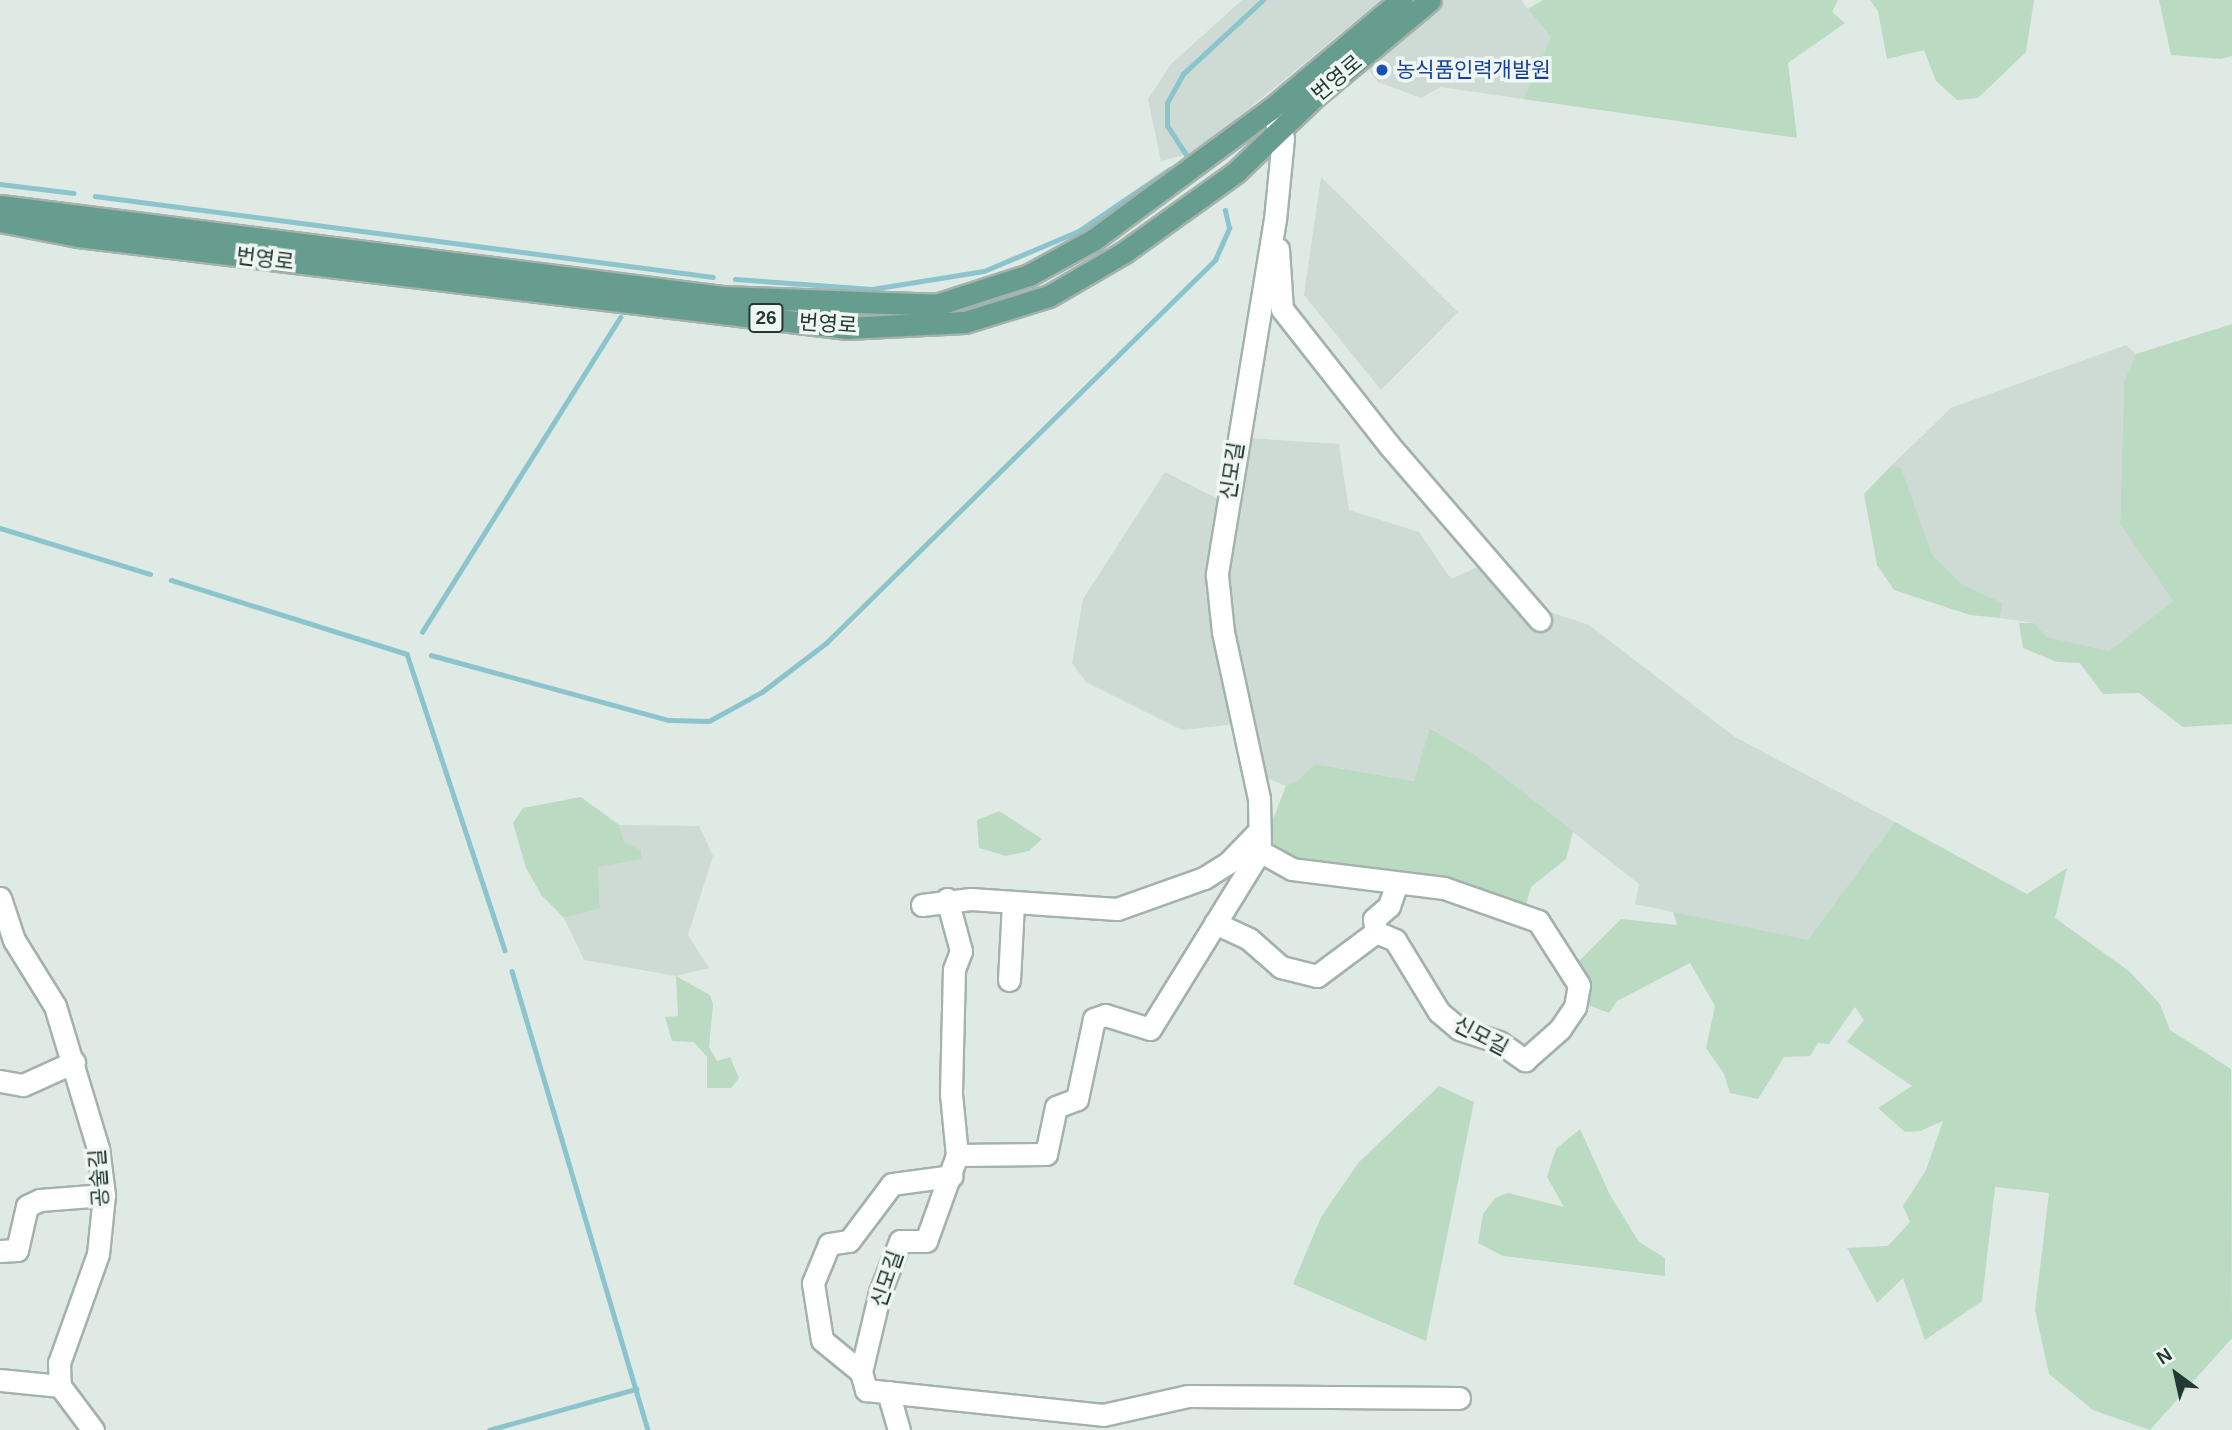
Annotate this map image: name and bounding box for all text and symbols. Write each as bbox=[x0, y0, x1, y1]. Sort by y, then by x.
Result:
street label: 번영로 bbox=[1307, 50, 1367, 106]
place label: 농식품인력개발원 bbox=[1396, 57, 1551, 83]
marker: 농식품인력개발원 bbox=[1374, 62, 1390, 78]
street label: 번영로 bbox=[235, 243, 295, 275]
road number: 26 bbox=[747, 302, 785, 334]
street label: 번영로 bbox=[798, 309, 858, 339]
street label: 신모길 bbox=[1215, 440, 1249, 502]
street label: 신모길 bbox=[1449, 1011, 1513, 1061]
street label: 공술길 bbox=[84, 1148, 114, 1208]
street label: 신모길 bbox=[866, 1247, 908, 1311]
north arrow bbox=[2141, 1339, 2211, 1409]
text: N bbox=[2153, 1343, 2176, 1369]

